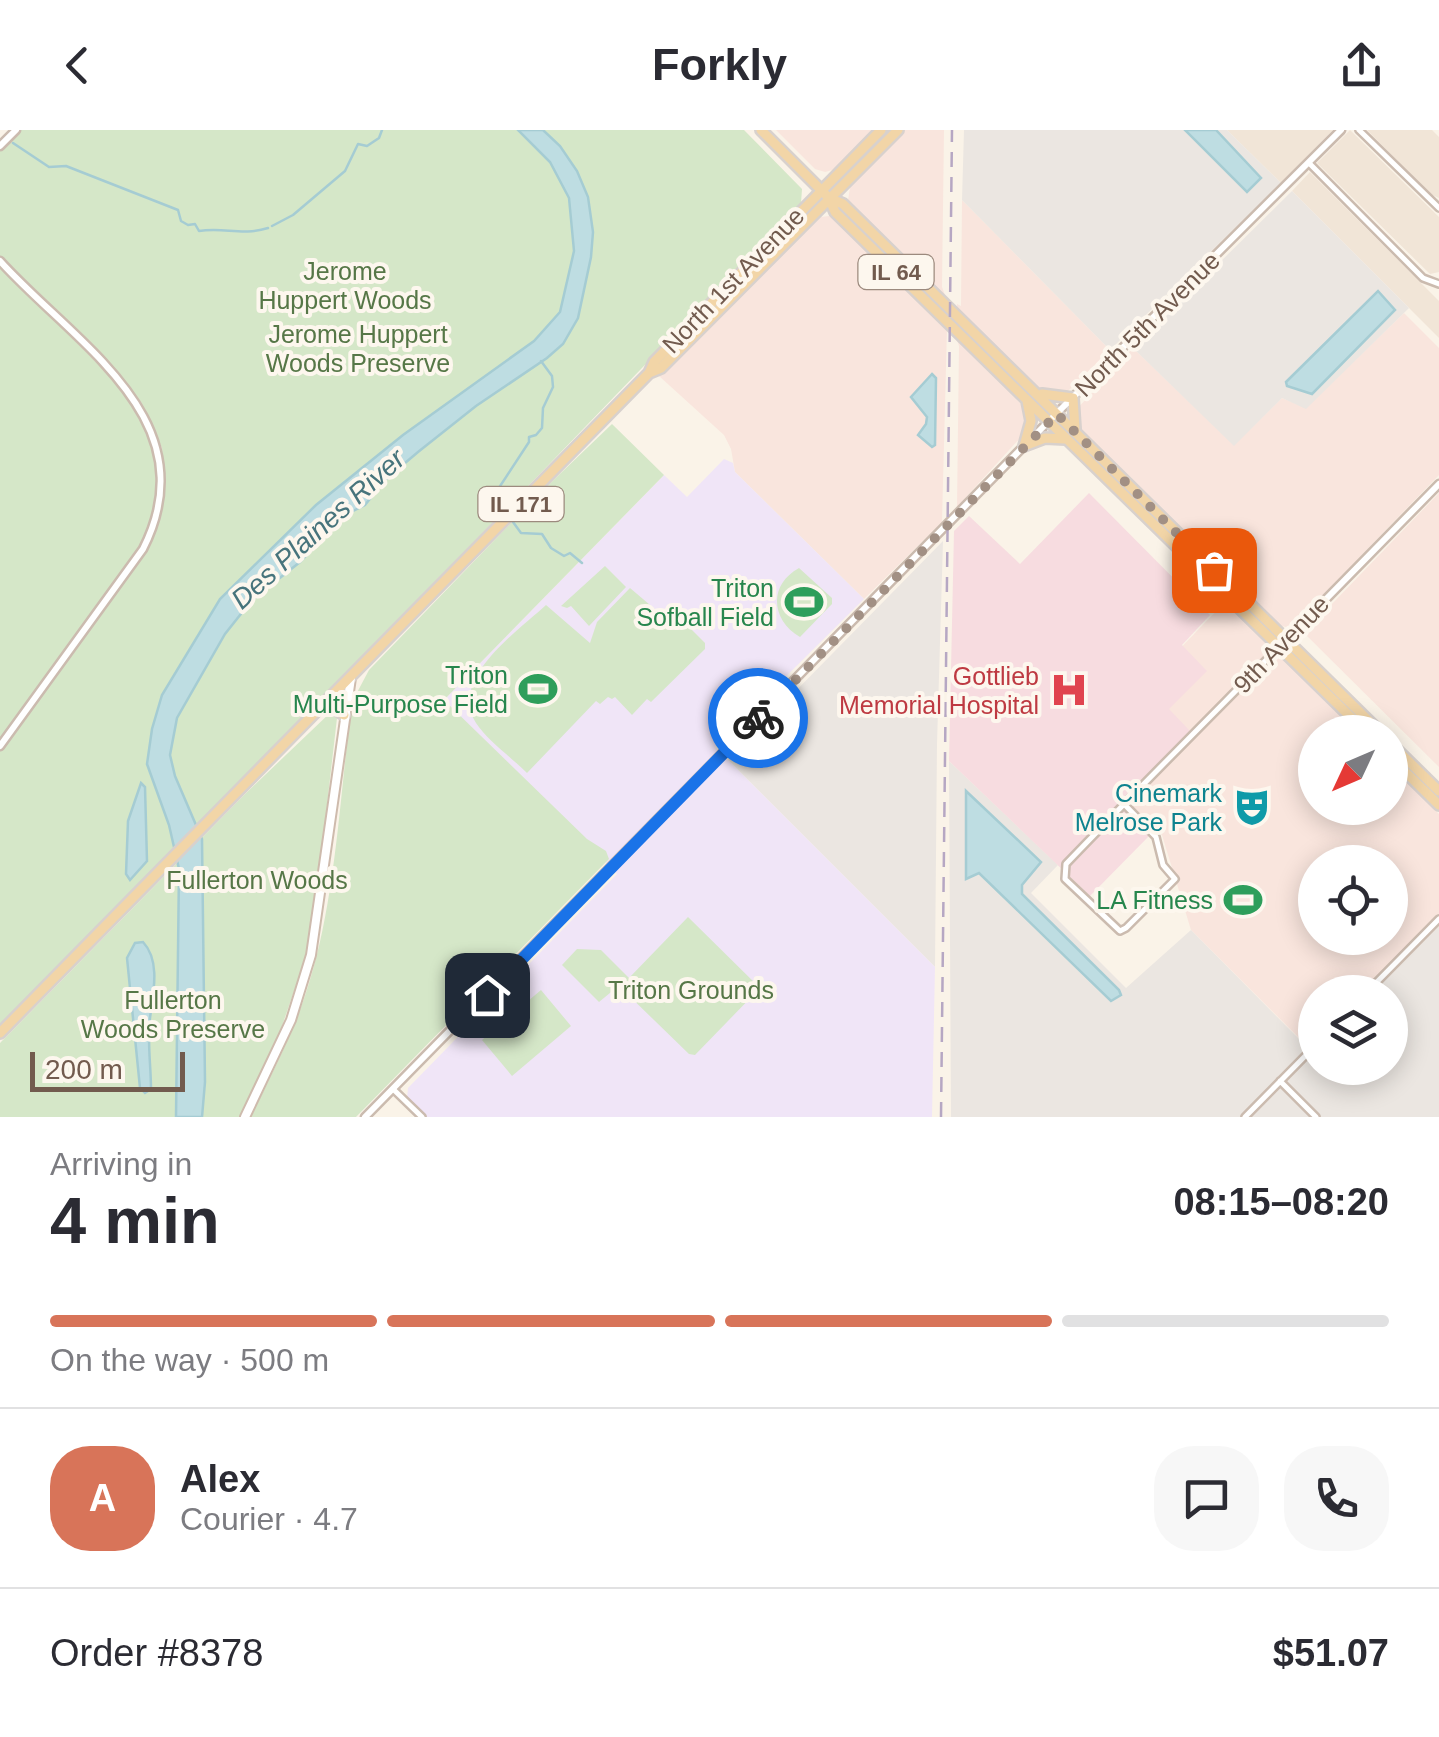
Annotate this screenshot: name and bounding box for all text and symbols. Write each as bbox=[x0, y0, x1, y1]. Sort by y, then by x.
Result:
icon: back bbox=[50, 38, 105, 93]
icon: share bbox=[1334, 38, 1389, 93]
text: Forkly bbox=[652, 39, 787, 90]
street label: North 1st Avenue bbox=[656, 201, 810, 359]
street label: North 5th Avenue bbox=[1069, 246, 1225, 402]
road number: IL 64 bbox=[858, 255, 934, 289]
park label: Jerome Huppert Woods bbox=[258, 257, 432, 314]
park label: Jerome Huppert Woods Preserve bbox=[266, 320, 450, 377]
water label: Des Plaines River bbox=[225, 442, 412, 615]
road number: IL 171 bbox=[478, 487, 564, 521]
pin bbox=[1172, 528, 1257, 613]
icon: bag bbox=[1187, 543, 1242, 598]
place label: Triton Sofball Field bbox=[636, 574, 774, 631]
sports icon: Triton Sofball Field bbox=[783, 581, 825, 623]
street label: 9th Avenue bbox=[1228, 589, 1334, 699]
place label: Triton Multi-Purpose Field bbox=[293, 661, 508, 718]
place label: Gottlieb Memorial Hospital bbox=[839, 662, 1039, 719]
sports icon: Triton Multi-Purpose Field bbox=[517, 668, 559, 710]
courier bbox=[708, 668, 808, 768]
hospital icon: Gottlieb Memorial Hospital bbox=[1048, 669, 1090, 711]
icon: bike bbox=[731, 691, 786, 746]
north arrow bbox=[1298, 715, 1408, 825]
map controls bbox=[1298, 715, 1408, 1085]
place label: Cinemark Melrose Park bbox=[1075, 779, 1223, 836]
theatre icon: Cinemark Melrose Park bbox=[1231, 786, 1273, 828]
button: locate bbox=[1298, 845, 1408, 955]
park label: Fullerton Woods bbox=[166, 866, 348, 894]
sports icon: LA Fitness bbox=[1222, 879, 1264, 921]
place label: LA Fitness bbox=[1096, 886, 1213, 914]
pin bbox=[445, 953, 530, 1038]
icon: home bbox=[460, 968, 515, 1023]
button: layers bbox=[1298, 975, 1408, 1085]
park label: Triton Grounds bbox=[608, 976, 774, 1004]
park label: Fullerton Woods Preserve bbox=[81, 986, 265, 1043]
scale bar bbox=[30, 1047, 185, 1091]
text: 200 m bbox=[45, 1054, 123, 1085]
text: Arriving in bbox=[50, 1146, 192, 1182]
text: 08:15–08:20 bbox=[1173, 1181, 1389, 1223]
text: 4 min bbox=[50, 1184, 220, 1257]
text: On the way · 500 m bbox=[50, 1342, 329, 1378]
button: chat bbox=[1154, 1446, 1259, 1551]
button: phone bbox=[1284, 1446, 1389, 1551]
text: Alex bbox=[180, 1458, 260, 1500]
text: A bbox=[89, 1477, 116, 1519]
text: Courier · 4.7 bbox=[180, 1501, 358, 1537]
text: Order #8378 bbox=[50, 1632, 263, 1674]
text: $51.07 bbox=[1273, 1632, 1389, 1674]

